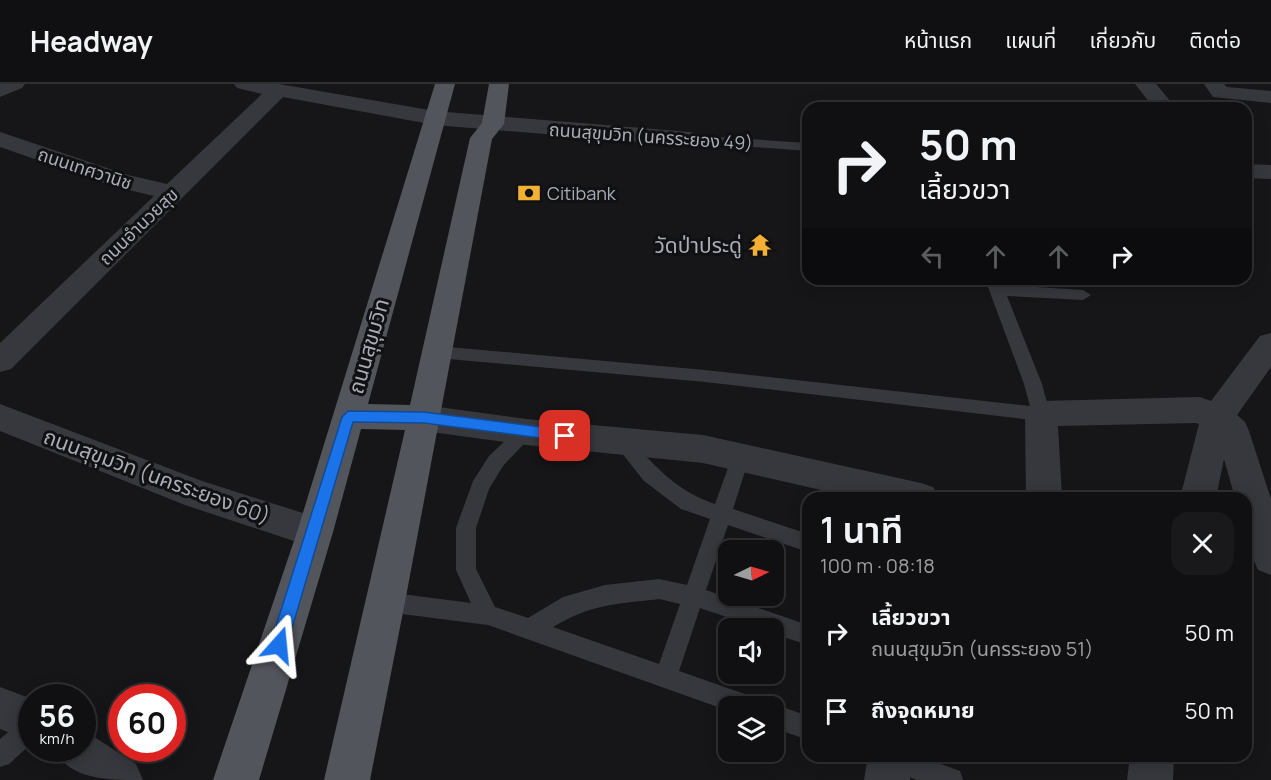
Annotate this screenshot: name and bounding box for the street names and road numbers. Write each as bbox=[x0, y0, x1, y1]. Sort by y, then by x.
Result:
street label: ถนนสุขุมวิท (นครระยอง 49) bbox=[548, 117, 754, 155]
street label: ถนนเทศวานิช bbox=[35, 142, 135, 194]
street label: ถนนอำนวยสุข bbox=[93, 182, 183, 270]
street label: ถนนสุขุมวิท bbox=[341, 295, 395, 397]
street label: ถนนสุขุมวิท (นครระยอง 60) bbox=[40, 422, 274, 530]

